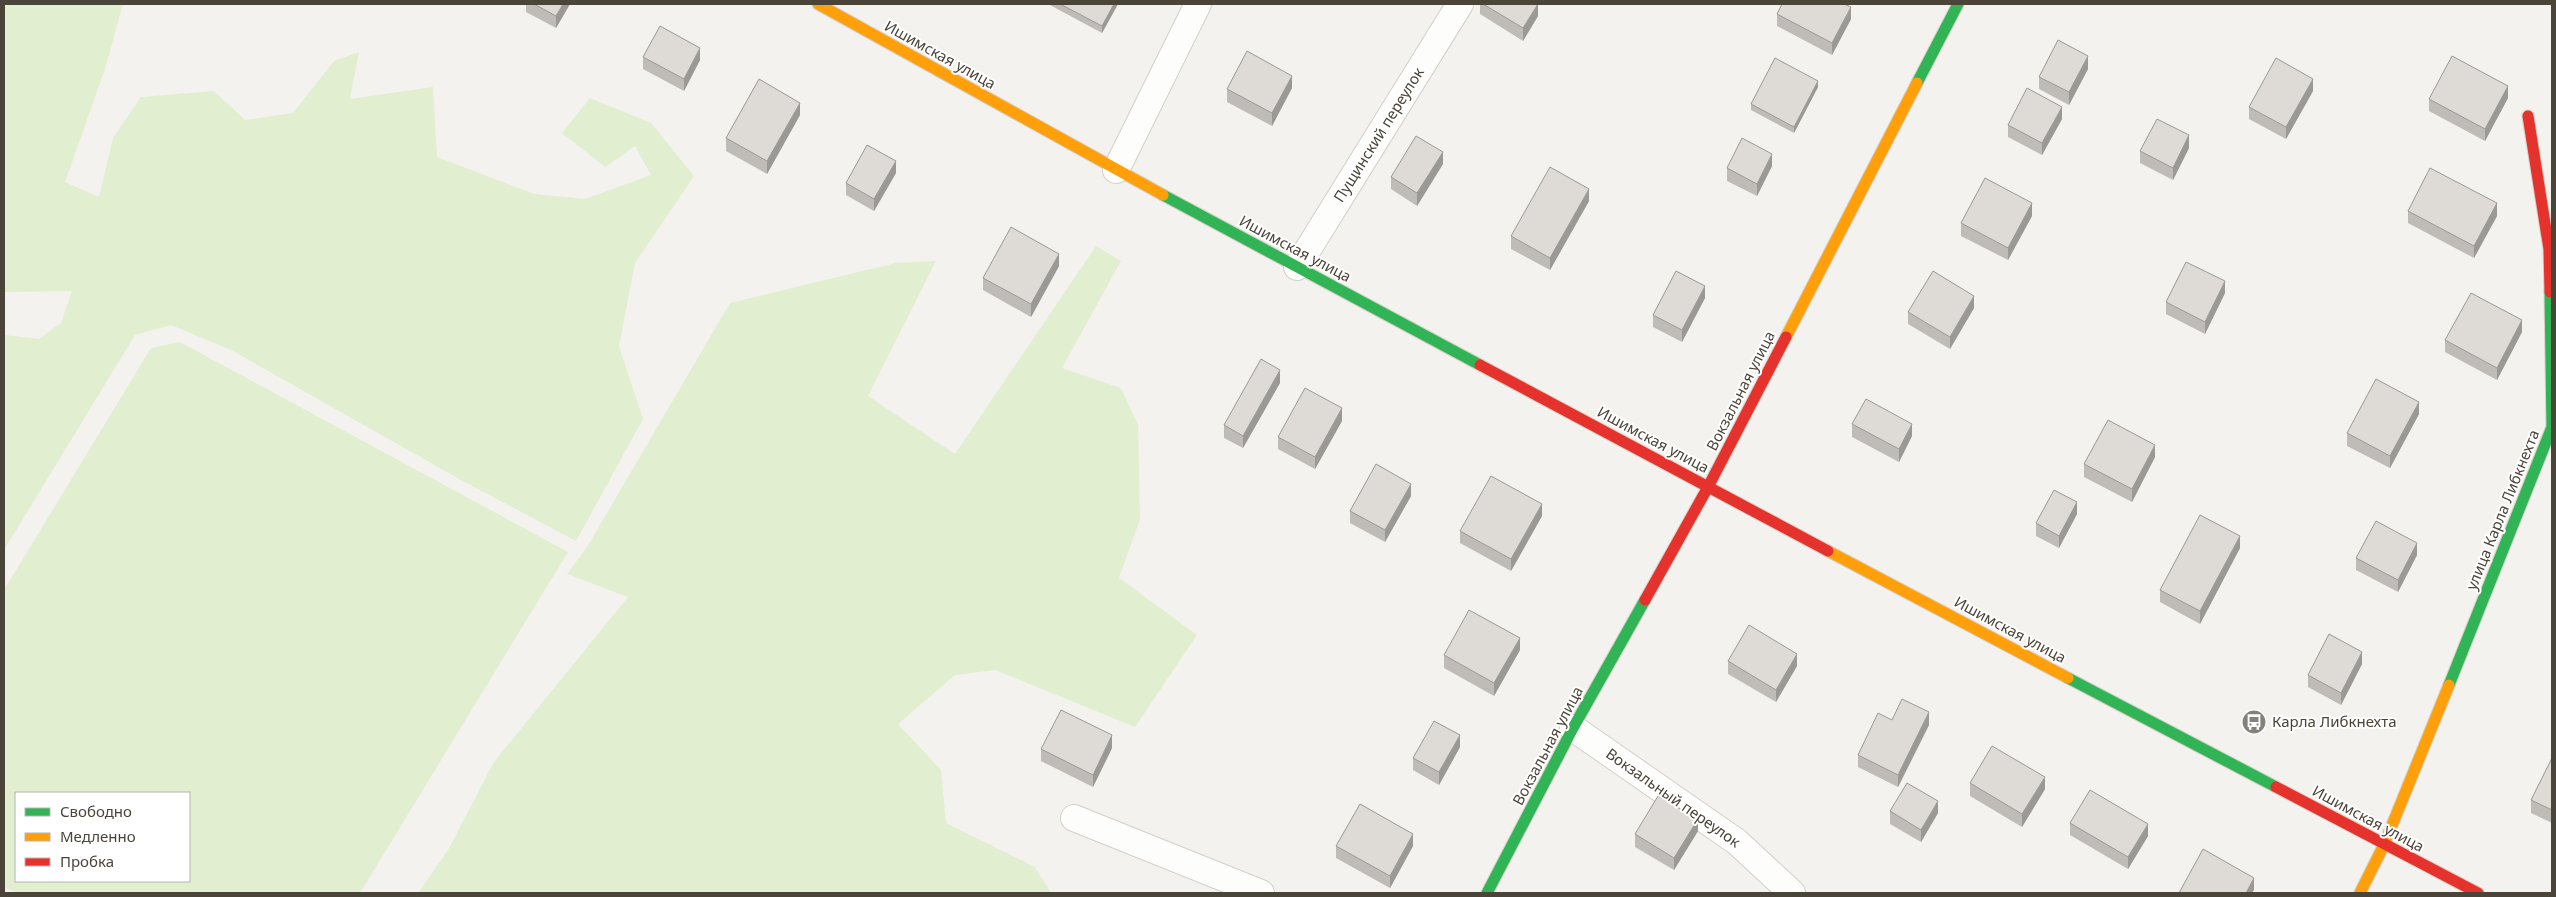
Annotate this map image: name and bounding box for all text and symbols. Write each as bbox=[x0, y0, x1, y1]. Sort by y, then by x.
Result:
street label: Ишимская улица bbox=[881, 15, 1000, 93]
street label: Пущинский переулок bbox=[1329, 63, 1428, 206]
street label: Ишимская улица bbox=[1236, 210, 1355, 286]
street label: Вокзальная улица bbox=[1701, 327, 1779, 454]
street label: Ишимская улица bbox=[1594, 401, 1713, 477]
street label: улица Карла Либкнехта bbox=[2461, 427, 2543, 593]
street label: Ишимская улица bbox=[1951, 591, 2070, 667]
street label: Вокзальная улица bbox=[1507, 683, 1587, 808]
bus stop icon: Карла Либкнехта bbox=[2241, 709, 2267, 735]
place label: Карла Либкнехта bbox=[2272, 711, 2397, 731]
street label: Вокзальный переулок bbox=[1602, 743, 1745, 851]
street label: Ишимская улица bbox=[2309, 780, 2428, 856]
legend bbox=[15, 792, 190, 882]
text: Свободно bbox=[60, 801, 132, 821]
text: Медленно bbox=[60, 826, 136, 846]
text: Пробка bbox=[60, 851, 114, 871]

